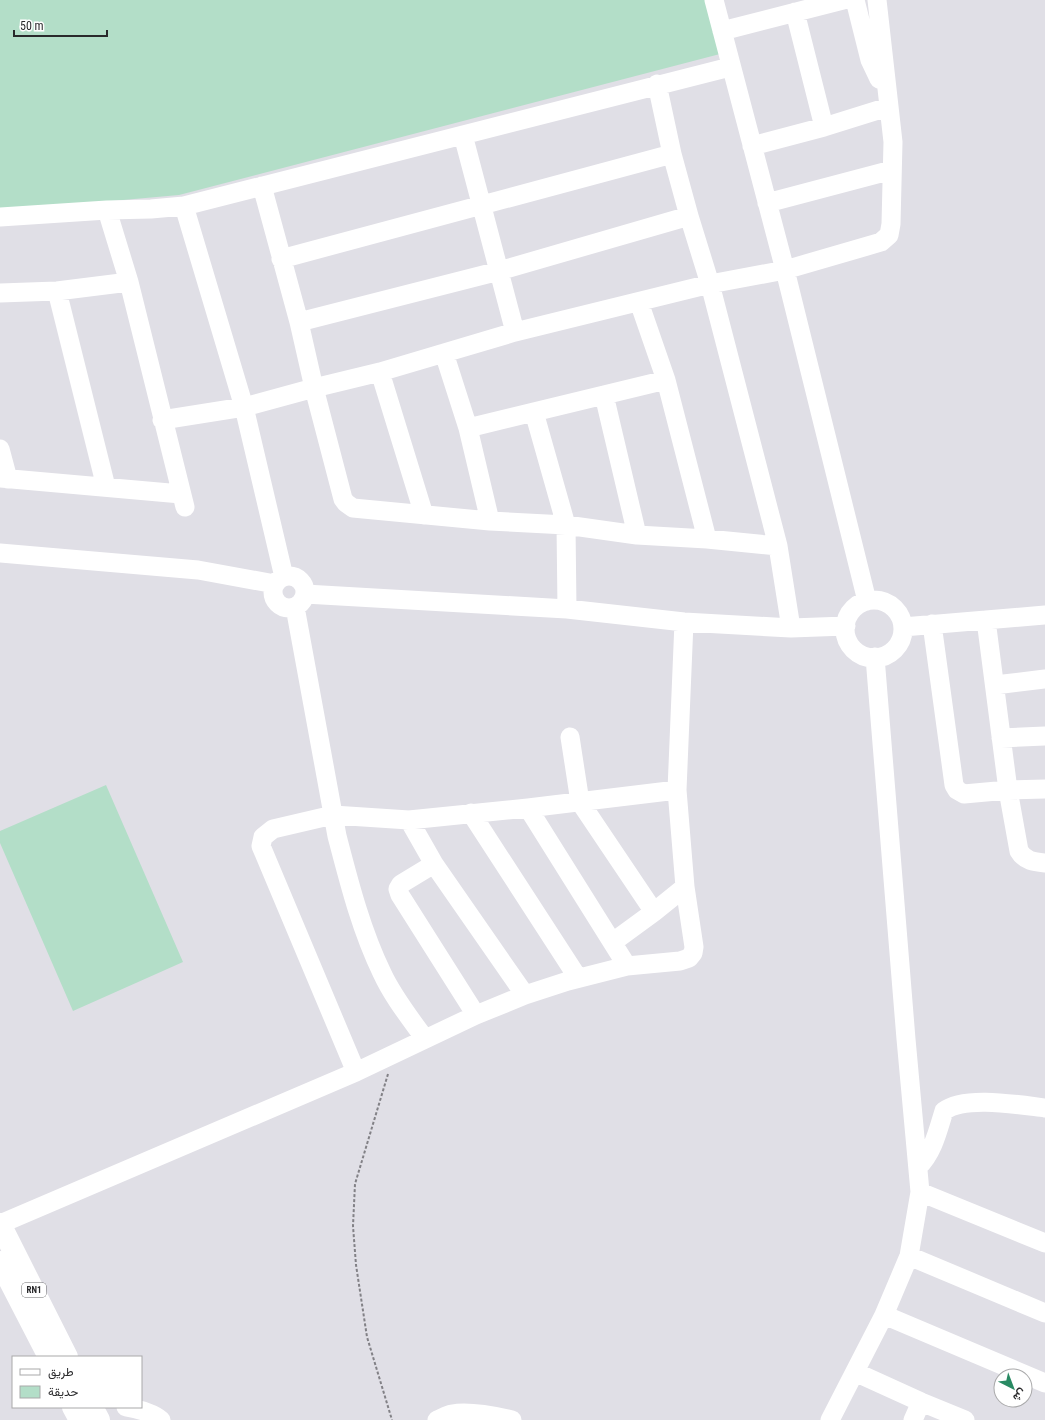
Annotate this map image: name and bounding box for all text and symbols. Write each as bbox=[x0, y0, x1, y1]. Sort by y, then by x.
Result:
scale bar bbox=[14, 12, 107, 38]
text: 50 m bbox=[20, 19, 44, 33]
road number: RN1 bbox=[22, 1283, 46, 1297]
legend bbox=[12, 1356, 142, 1408]
text: طريق bbox=[48, 1365, 74, 1380]
north arrow bbox=[993, 1368, 1033, 1408]
text: حديقة bbox=[48, 1385, 78, 1399]
text: ش bbox=[1010, 1386, 1029, 1404]

